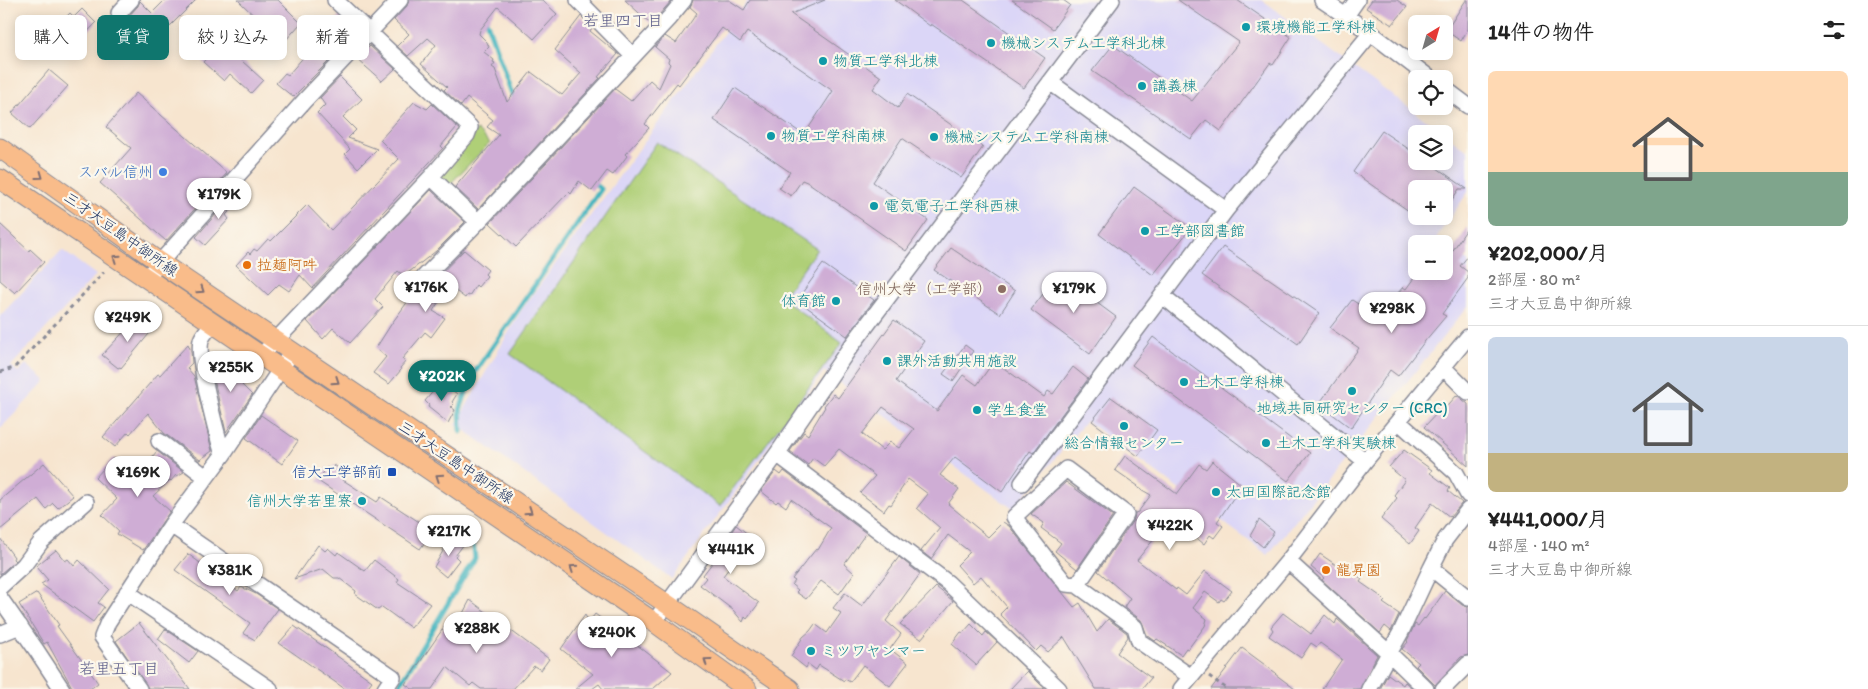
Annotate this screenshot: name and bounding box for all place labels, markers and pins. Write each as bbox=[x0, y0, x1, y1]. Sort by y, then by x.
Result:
place label: 環境機能工学科棟 bbox=[1256, 18, 1376, 36]
marker: 環境機能工学科棟 bbox=[1240, 21, 1252, 33]
place label: 機械システム工学科北棟 bbox=[1001, 34, 1166, 52]
marker: 機械システム工学科北棟 bbox=[985, 37, 997, 49]
place label: 物質工学科北棟 bbox=[833, 52, 938, 70]
marker: 物質工学科北棟 bbox=[817, 55, 829, 67]
place label: 講義棟 bbox=[1152, 77, 1197, 95]
marker: 講義棟 bbox=[1136, 80, 1148, 92]
place label: 物質工学科南棟 bbox=[781, 127, 886, 145]
place label: 機械システム工学科南棟 bbox=[944, 128, 1109, 146]
marker: 物質工学科南棟 bbox=[765, 130, 777, 142]
marker: 機械システム工学科南棟 bbox=[928, 131, 940, 143]
place label: スバル信州 bbox=[78, 163, 153, 181]
marker: スバル信州 bbox=[157, 166, 169, 178]
pin: ¥179K bbox=[184, 178, 254, 220]
place label: 電気電子工学科西棟 bbox=[884, 197, 1019, 215]
marker: 電気電子工学科西棟 bbox=[868, 200, 880, 212]
place label: 工学部図書館 bbox=[1155, 222, 1245, 240]
marker: 工学部図書館 bbox=[1139, 225, 1151, 237]
place label: 拉麺阿吽 bbox=[257, 256, 317, 274]
marker: 拉麺阿吽 bbox=[241, 259, 253, 271]
pin: ¥176K bbox=[391, 270, 461, 313]
pin: ¥179K bbox=[1039, 272, 1109, 314]
place label: 信州大学（工学部） bbox=[857, 280, 992, 298]
marker: 信州大学（工学部） bbox=[996, 283, 1008, 295]
place label: 体育館 bbox=[781, 292, 826, 310]
pin: ¥298K bbox=[1357, 292, 1427, 334]
marker: 体育館 bbox=[830, 295, 842, 307]
pin: ¥249K bbox=[93, 300, 163, 343]
pin: ¥255K bbox=[196, 350, 266, 393]
place label: 課外活動共用施設 bbox=[897, 352, 1017, 370]
marker: 課外活動共用施設 bbox=[881, 355, 893, 367]
pin: ¥202K bbox=[407, 360, 477, 402]
place label: 土木工学科棟 bbox=[1194, 373, 1284, 391]
marker: 土木工学科棟 bbox=[1178, 376, 1190, 388]
marker: 地域共同研究センター (CRC) bbox=[1346, 385, 1358, 397]
place label: 地域共同研究センター (CRC) bbox=[1256, 399, 1448, 417]
place label: 学生食堂 bbox=[987, 401, 1047, 419]
marker: 学生食堂 bbox=[971, 404, 983, 416]
marker: 総合情報センター bbox=[1118, 420, 1130, 432]
place label: 総合情報センター bbox=[1064, 434, 1184, 452]
place label: 土木工学科実験棟 bbox=[1276, 434, 1396, 452]
marker: 土木工学科実験棟 bbox=[1260, 437, 1272, 449]
pin: ¥169K bbox=[103, 456, 173, 498]
place label: 信大工学部前 bbox=[292, 463, 382, 481]
marker: 信大工学部前 bbox=[386, 466, 398, 478]
place label: 太田国際記念館 bbox=[1226, 483, 1331, 501]
marker: 太田国際記念館 bbox=[1210, 486, 1222, 498]
place label: 信州大学若里寮 bbox=[247, 492, 352, 510]
marker: 信州大学若里寮 bbox=[356, 495, 368, 507]
pin: ¥422K bbox=[1135, 508, 1205, 551]
pin: ¥217K bbox=[414, 514, 484, 557]
pin: ¥441K bbox=[696, 532, 766, 575]
pin: ¥381K bbox=[195, 554, 265, 596]
place label: 龍昇園 bbox=[1336, 561, 1381, 579]
marker: 龍昇園 bbox=[1320, 564, 1332, 576]
pin: ¥288K bbox=[442, 612, 512, 654]
pin: ¥240K bbox=[577, 616, 647, 658]
place label: ミツワヤンマー bbox=[821, 642, 926, 660]
marker: ミツワヤンマー bbox=[805, 645, 817, 657]

